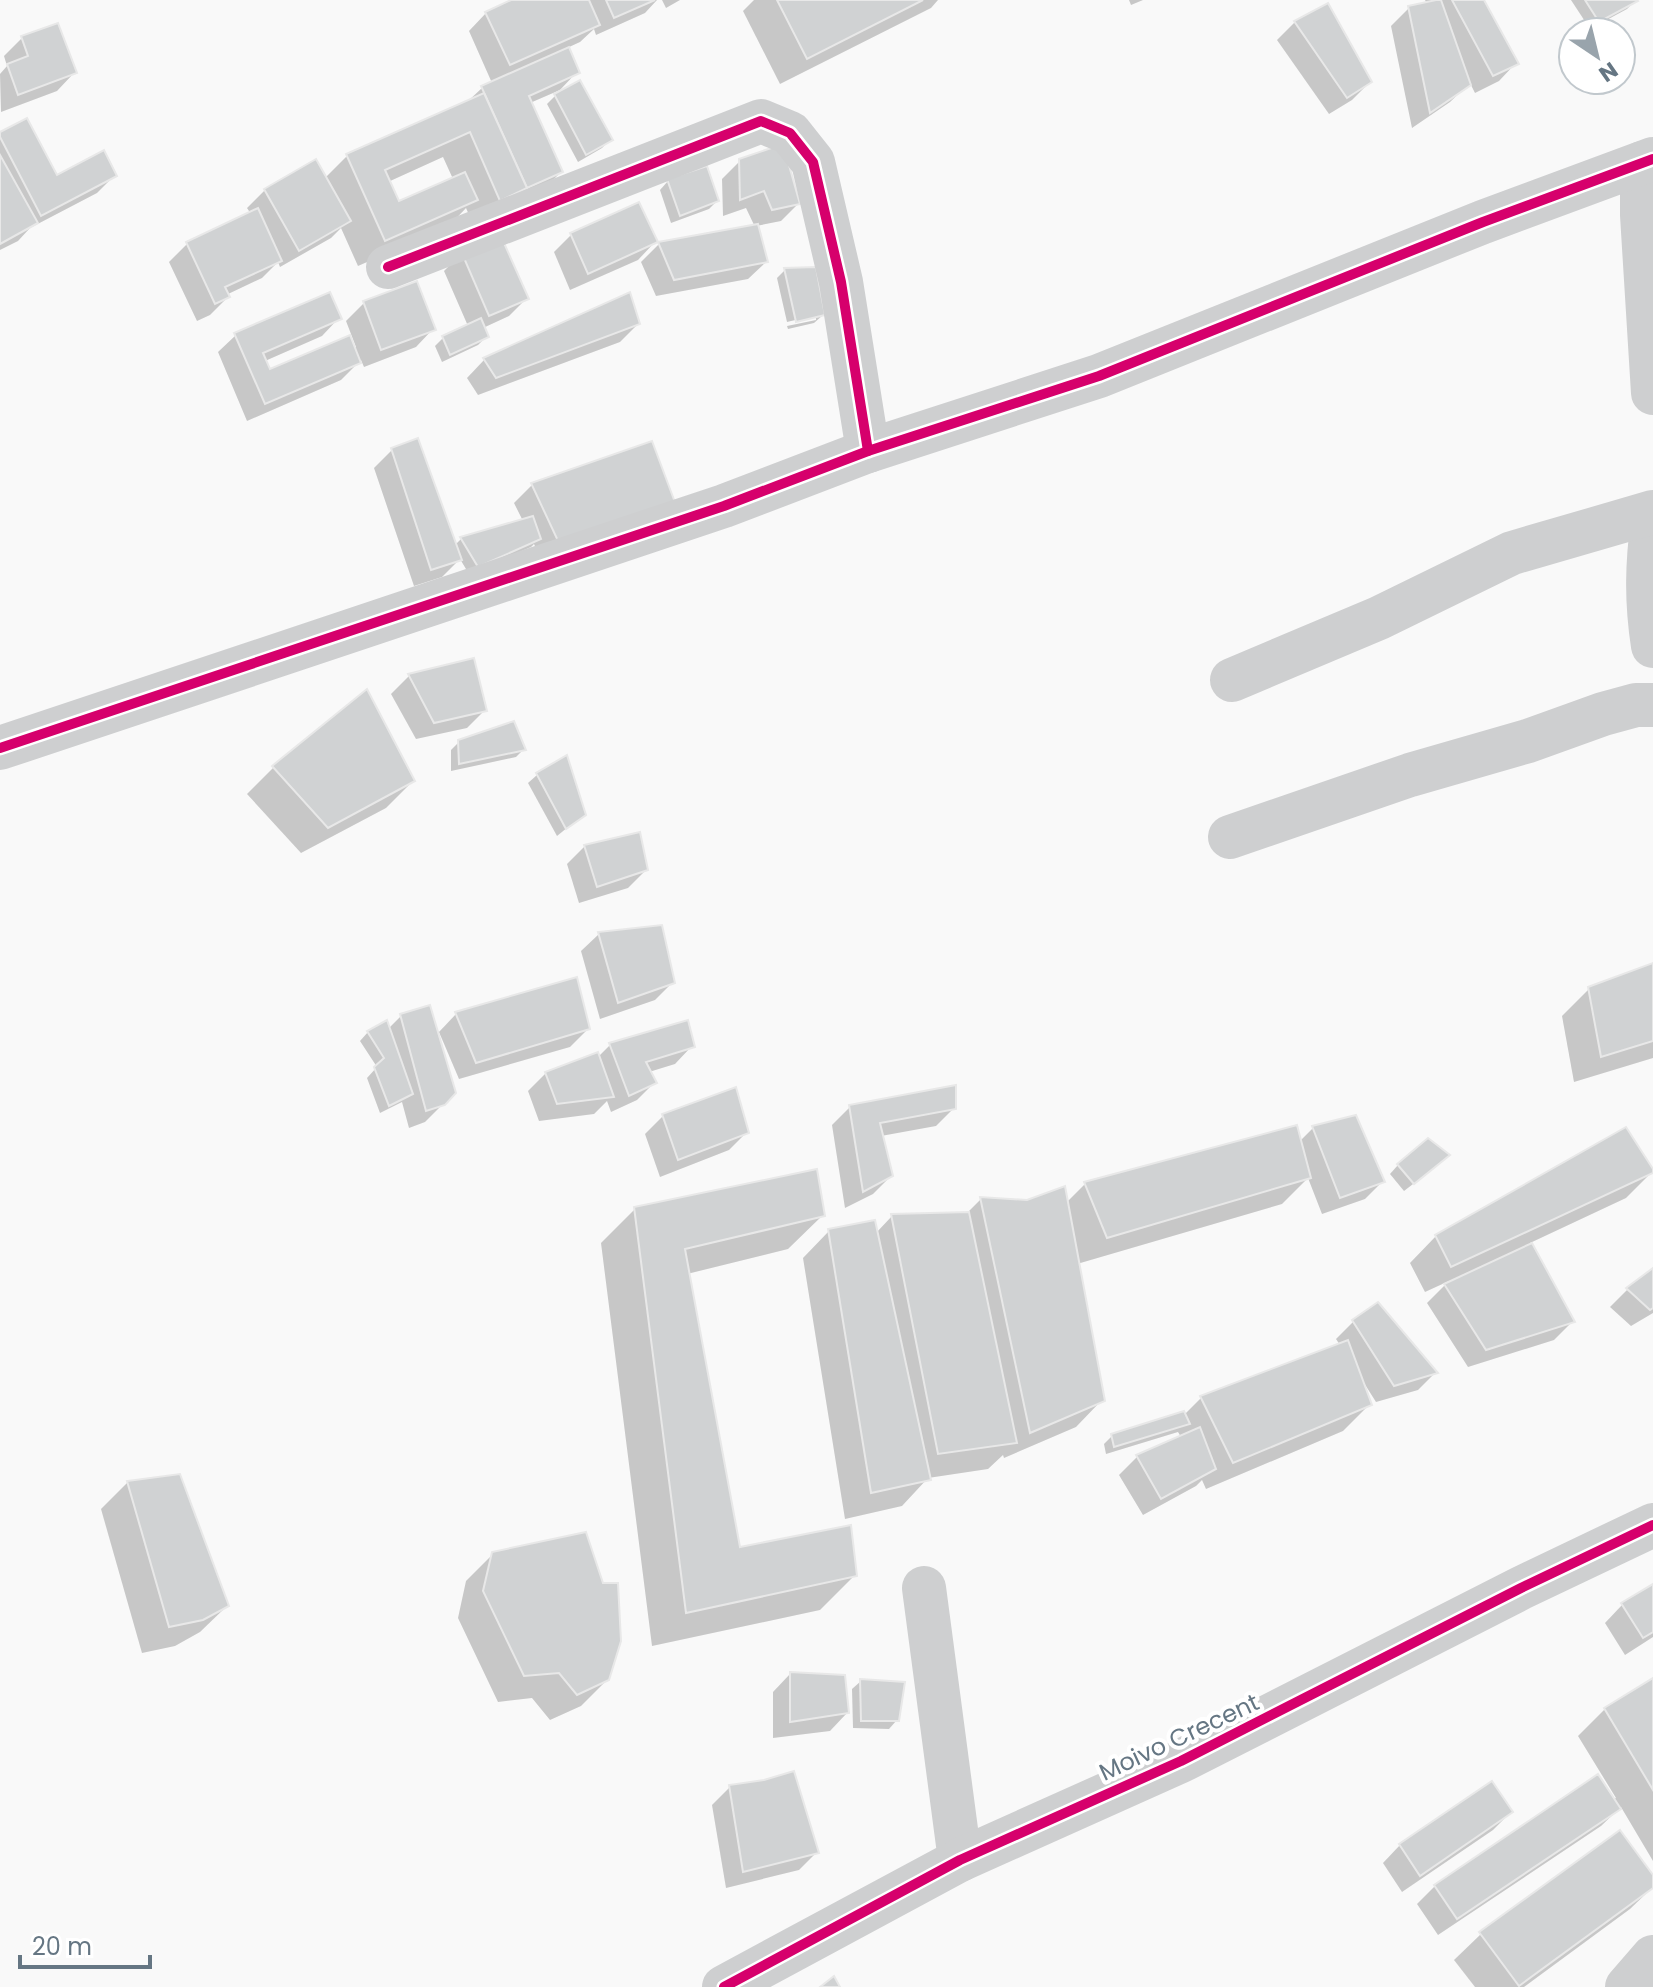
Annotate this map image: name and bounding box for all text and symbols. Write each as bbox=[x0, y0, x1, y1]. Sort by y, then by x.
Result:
north arrow bbox=[1557, 16, 1637, 96]
text: N bbox=[1593, 55, 1624, 89]
street label: Moivo Crecent bbox=[1094, 1685, 1264, 1789]
scale bar bbox=[20, 1919, 150, 1969]
text: 20 m bbox=[32, 1930, 92, 1963]

